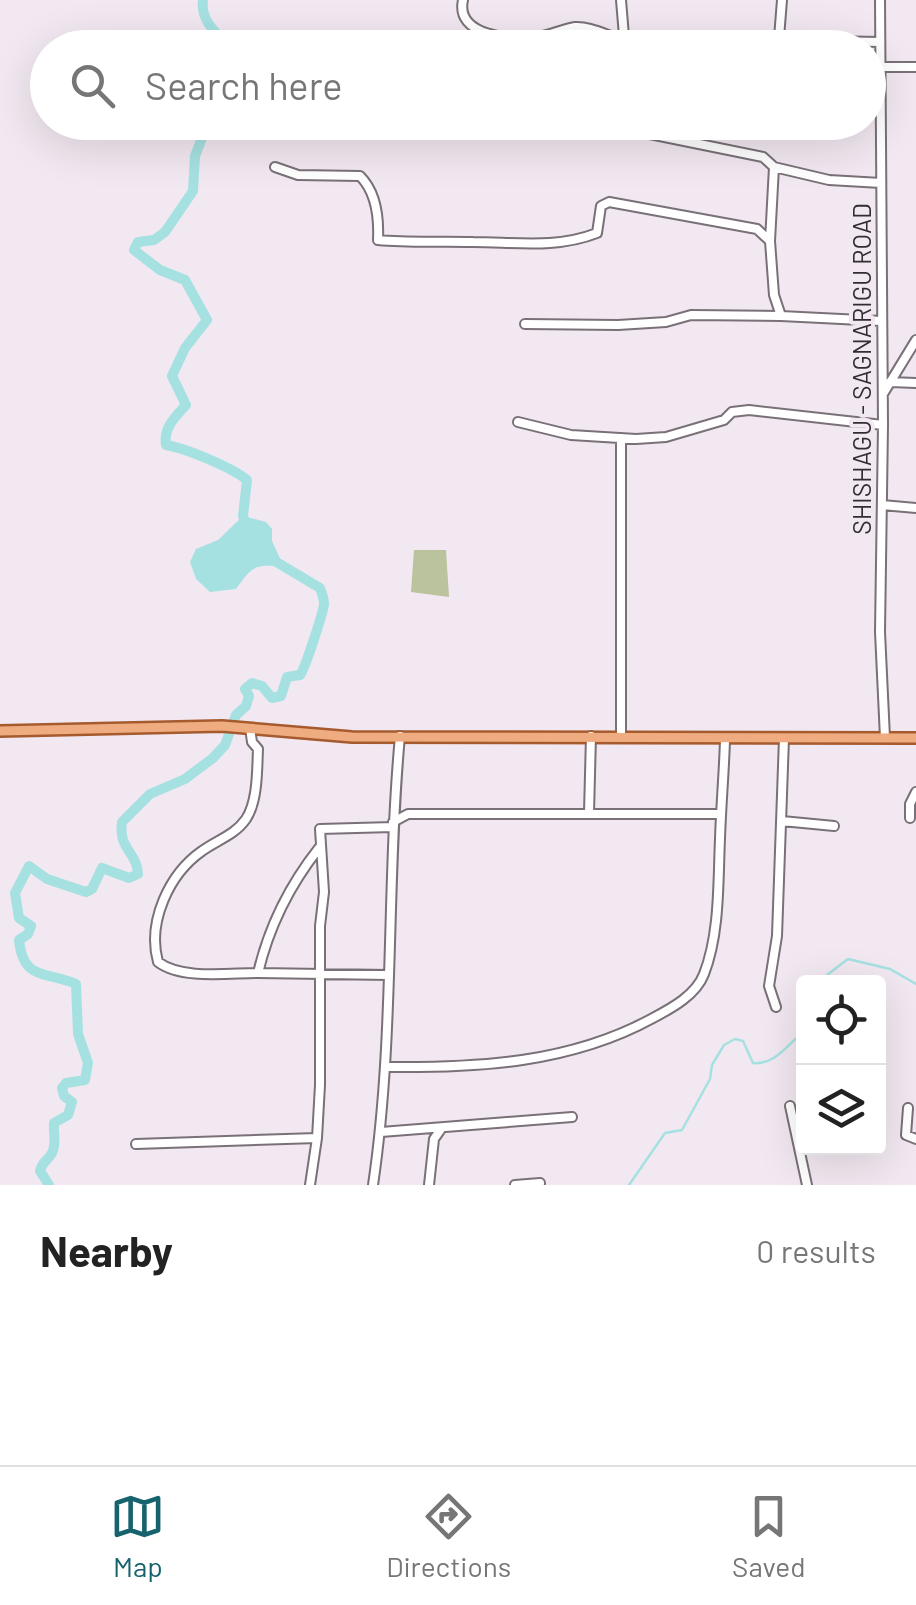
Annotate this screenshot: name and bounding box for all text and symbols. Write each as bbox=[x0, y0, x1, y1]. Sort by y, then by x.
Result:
search box bbox=[30, 30, 886, 140]
icon: search bbox=[65, 58, 120, 113]
text: Search here bbox=[145, 62, 343, 108]
street label: SHISHAGU - SAGNARIGU ROAD bbox=[846, 203, 876, 535]
map controls bbox=[796, 975, 886, 1155]
button: locate bbox=[796, 975, 886, 1065]
button: layers bbox=[796, 1065, 886, 1155]
text: Nearby bbox=[40, 1225, 173, 1275]
text: 0 results bbox=[756, 1231, 876, 1269]
tab: Map bbox=[110, 1489, 165, 1583]
tab: Directions bbox=[386, 1489, 511, 1583]
tab: Saved bbox=[732, 1489, 806, 1583]

